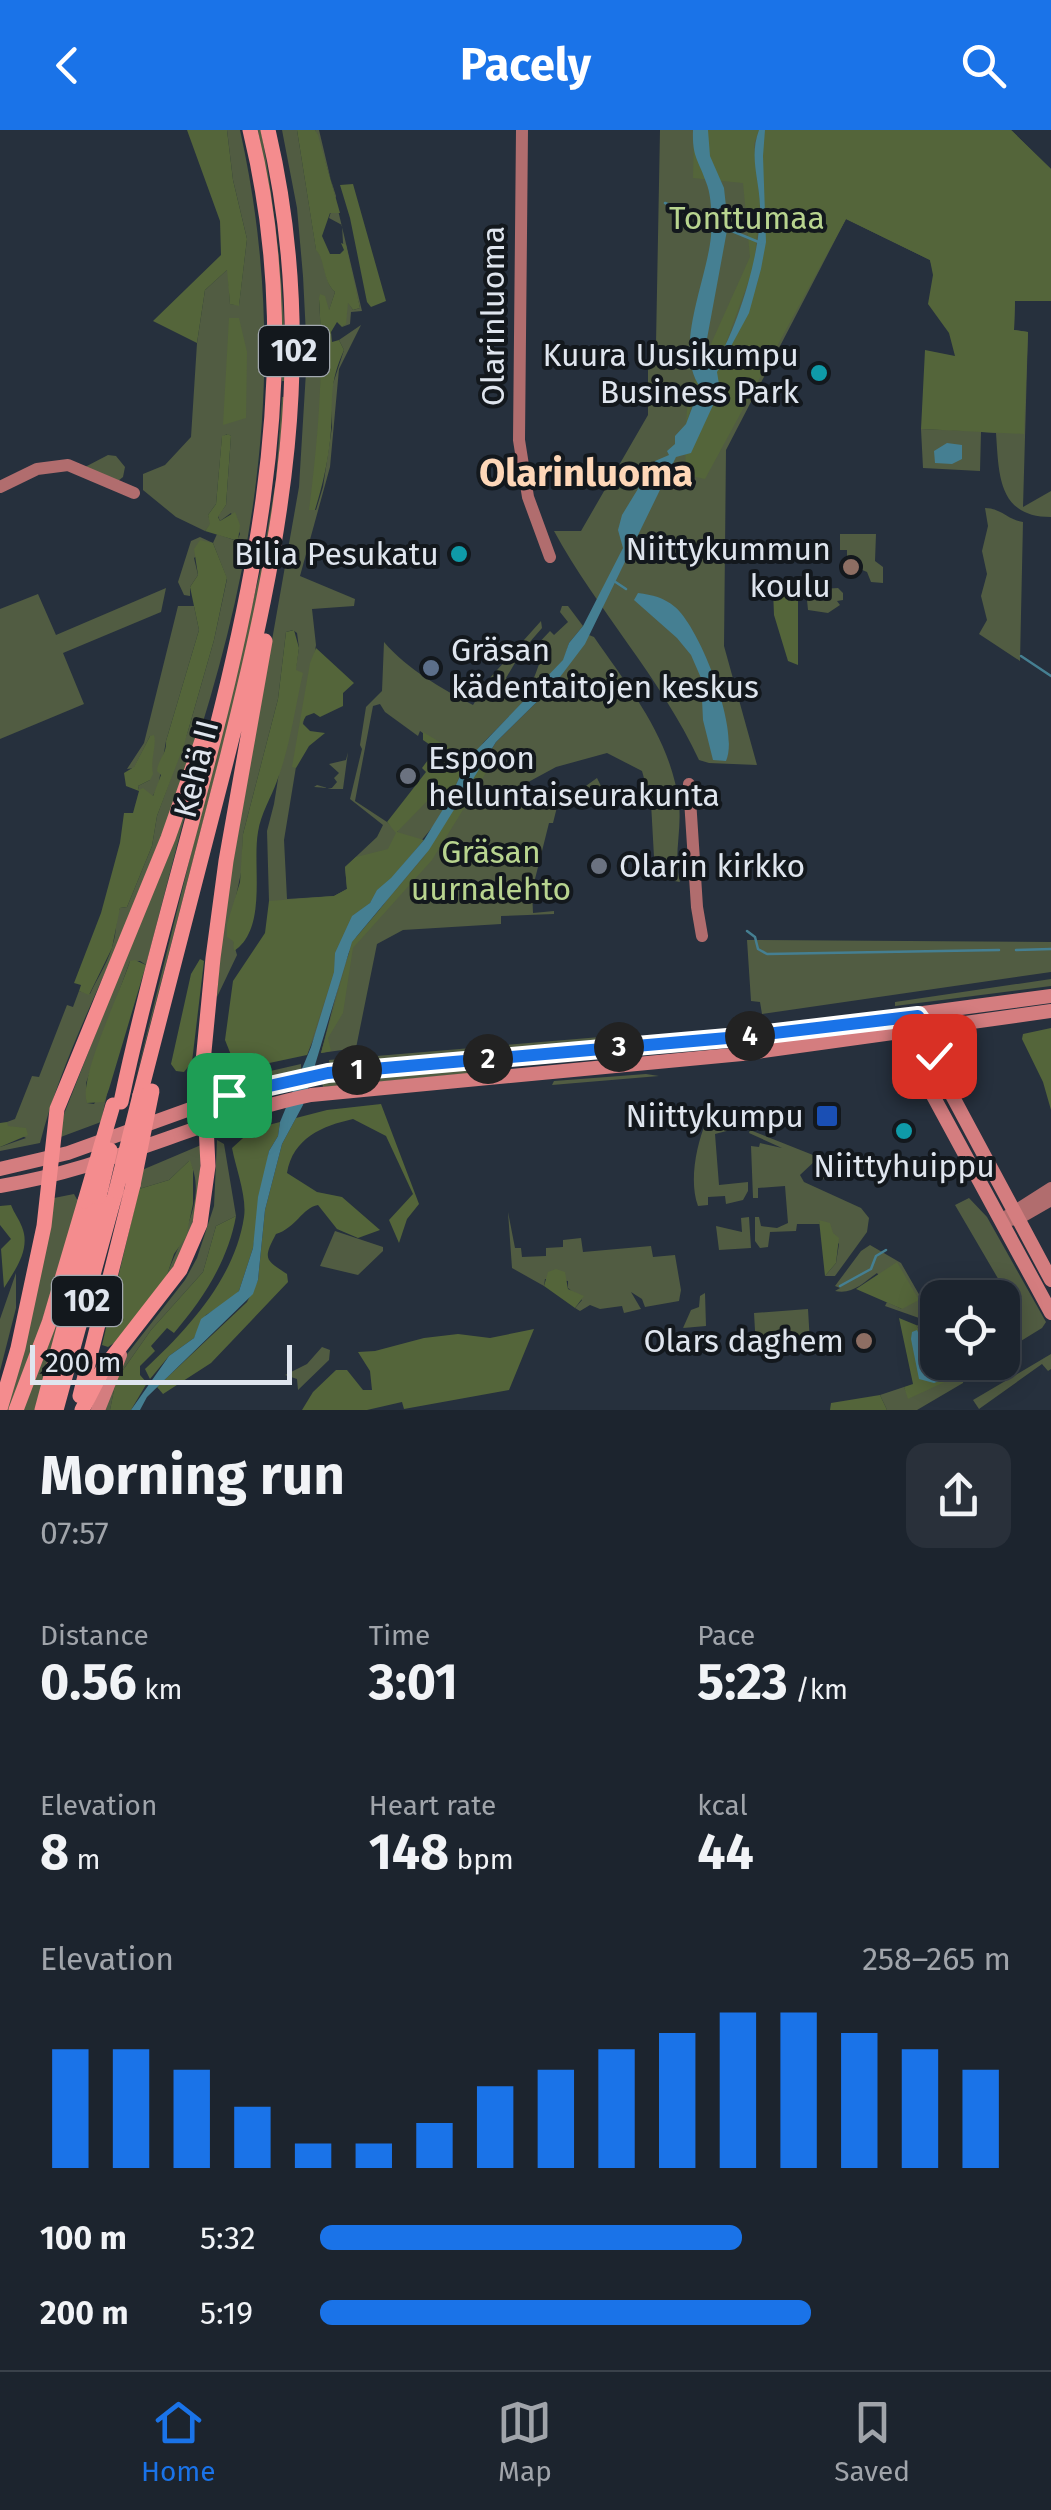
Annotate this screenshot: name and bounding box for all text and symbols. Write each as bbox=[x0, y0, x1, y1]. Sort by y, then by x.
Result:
icon: back bbox=[40, 38, 95, 93]
text: Pacely bbox=[460, 38, 591, 92]
icon: search bbox=[956, 38, 1011, 93]
park label: Tonttumaa bbox=[669, 199, 825, 237]
street label: Olarinluoma bbox=[474, 226, 512, 406]
road number: 102 bbox=[259, 326, 329, 376]
place label: Kuura Uusikumpu Business Park bbox=[542, 336, 800, 411]
marker: Kuura Uusikumpu Business Park bbox=[808, 362, 830, 384]
district label: Olarinluoma bbox=[479, 450, 693, 496]
place label: Niittykummun koulu bbox=[625, 530, 831, 605]
place label: Bilia Pesukatu bbox=[234, 535, 439, 573]
marker: Bilia Pesukatu bbox=[448, 543, 470, 565]
marker: Niittykummun koulu bbox=[840, 556, 862, 578]
place label: Gräsan kädentaitojen keskus bbox=[451, 631, 759, 706]
marker: Gräsan kädentaitojen keskus bbox=[420, 657, 442, 679]
street label: Kehä II bbox=[166, 716, 226, 822]
place label: Espoon helluntaiseurakunta bbox=[428, 739, 720, 814]
marker: Espoon helluntaiseurakunta bbox=[397, 765, 419, 787]
park label: Gräsan uurnalehto bbox=[411, 833, 571, 908]
place label: Olarin kirkko bbox=[619, 847, 805, 885]
marker: Olarin kirkko bbox=[588, 855, 610, 877]
pin: 4 bbox=[725, 1011, 775, 1061]
pin bbox=[892, 1014, 977, 1099]
text: 4 bbox=[742, 1019, 758, 1052]
pin: 3 bbox=[594, 1022, 644, 1072]
icon: check bbox=[907, 1029, 962, 1084]
text: 3 bbox=[612, 1030, 626, 1063]
pin: 2 bbox=[463, 1034, 513, 1084]
text: 2 bbox=[481, 1042, 495, 1075]
pin: 1 bbox=[332, 1045, 382, 1095]
pin bbox=[187, 1053, 272, 1138]
text: 1 bbox=[351, 1053, 364, 1086]
icon: arrive bbox=[202, 1068, 257, 1123]
place label: Niittykumpu bbox=[626, 1097, 804, 1135]
marker: Niittykumpu bbox=[814, 1103, 840, 1129]
marker: Niittyhuippu bbox=[893, 1120, 915, 1142]
place label: Niittyhuippu bbox=[813, 1147, 995, 1185]
road number: 102 bbox=[52, 1276, 122, 1326]
map controls bbox=[920, 1280, 1020, 1380]
button: locate bbox=[920, 1280, 1020, 1380]
place label: Olars daghem bbox=[643, 1322, 844, 1360]
marker: Olars daghem bbox=[853, 1330, 875, 1352]
scale bar bbox=[30, 1340, 292, 1384]
text: 200 m bbox=[45, 1346, 122, 1379]
text: Morning run bbox=[40, 1443, 345, 1509]
button: share bbox=[906, 1443, 1011, 1548]
text: 07:57 bbox=[40, 1514, 109, 1552]
text: Distance bbox=[40, 1619, 149, 1652]
text: Time bbox=[369, 1619, 430, 1652]
text: Pace bbox=[697, 1619, 755, 1652]
text: 0.56 bbox=[40, 1652, 137, 1712]
text: 3:01 bbox=[369, 1652, 458, 1712]
text: 5:23 bbox=[697, 1652, 788, 1712]
text: km bbox=[137, 1673, 183, 1706]
text: /km bbox=[788, 1673, 848, 1706]
text: Elevation bbox=[40, 1789, 157, 1822]
text: Heart rate bbox=[369, 1789, 496, 1822]
text: kcal bbox=[697, 1789, 748, 1822]
text: 8 bbox=[40, 1822, 69, 1882]
text: 148 bbox=[369, 1822, 449, 1882]
text: 44 bbox=[697, 1822, 754, 1882]
text: m bbox=[69, 1843, 100, 1876]
text: bpm bbox=[449, 1843, 514, 1876]
text: Elevation bbox=[40, 1940, 174, 1978]
text: 258–265 m bbox=[862, 1940, 1011, 1978]
text: 100 m bbox=[40, 2219, 127, 2257]
text: 5:32 bbox=[200, 2219, 256, 2257]
text: 200 m bbox=[40, 2294, 129, 2332]
text: 5:19 bbox=[200, 2294, 253, 2332]
tab: Home bbox=[141, 2395, 216, 2488]
tab: Map bbox=[497, 2395, 552, 2488]
tab: Saved bbox=[834, 2395, 910, 2488]

